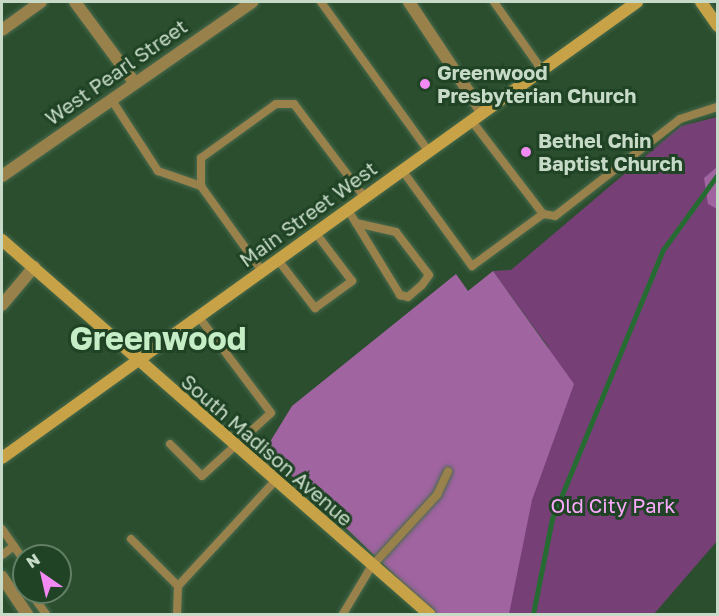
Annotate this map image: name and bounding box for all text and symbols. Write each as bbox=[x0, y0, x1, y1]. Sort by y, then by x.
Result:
street label: West Pearl Street bbox=[40, 14, 192, 130]
place label: Greenwood Presbyterian Church bbox=[437, 60, 636, 107]
marker: Greenwood Presbyterian Church bbox=[418, 77, 432, 91]
place label: Bethel Chin Baptist Church bbox=[538, 128, 683, 175]
marker: Bethel Chin Baptist Church bbox=[519, 145, 533, 159]
street label: Main Street West bbox=[235, 156, 381, 272]
district label: Greenwood bbox=[70, 319, 246, 357]
street label: South Madison Avenue bbox=[177, 369, 357, 531]
park label: Old City Park bbox=[550, 493, 676, 517]
north arrow bbox=[12, 544, 72, 604]
text: N bbox=[22, 549, 44, 572]

